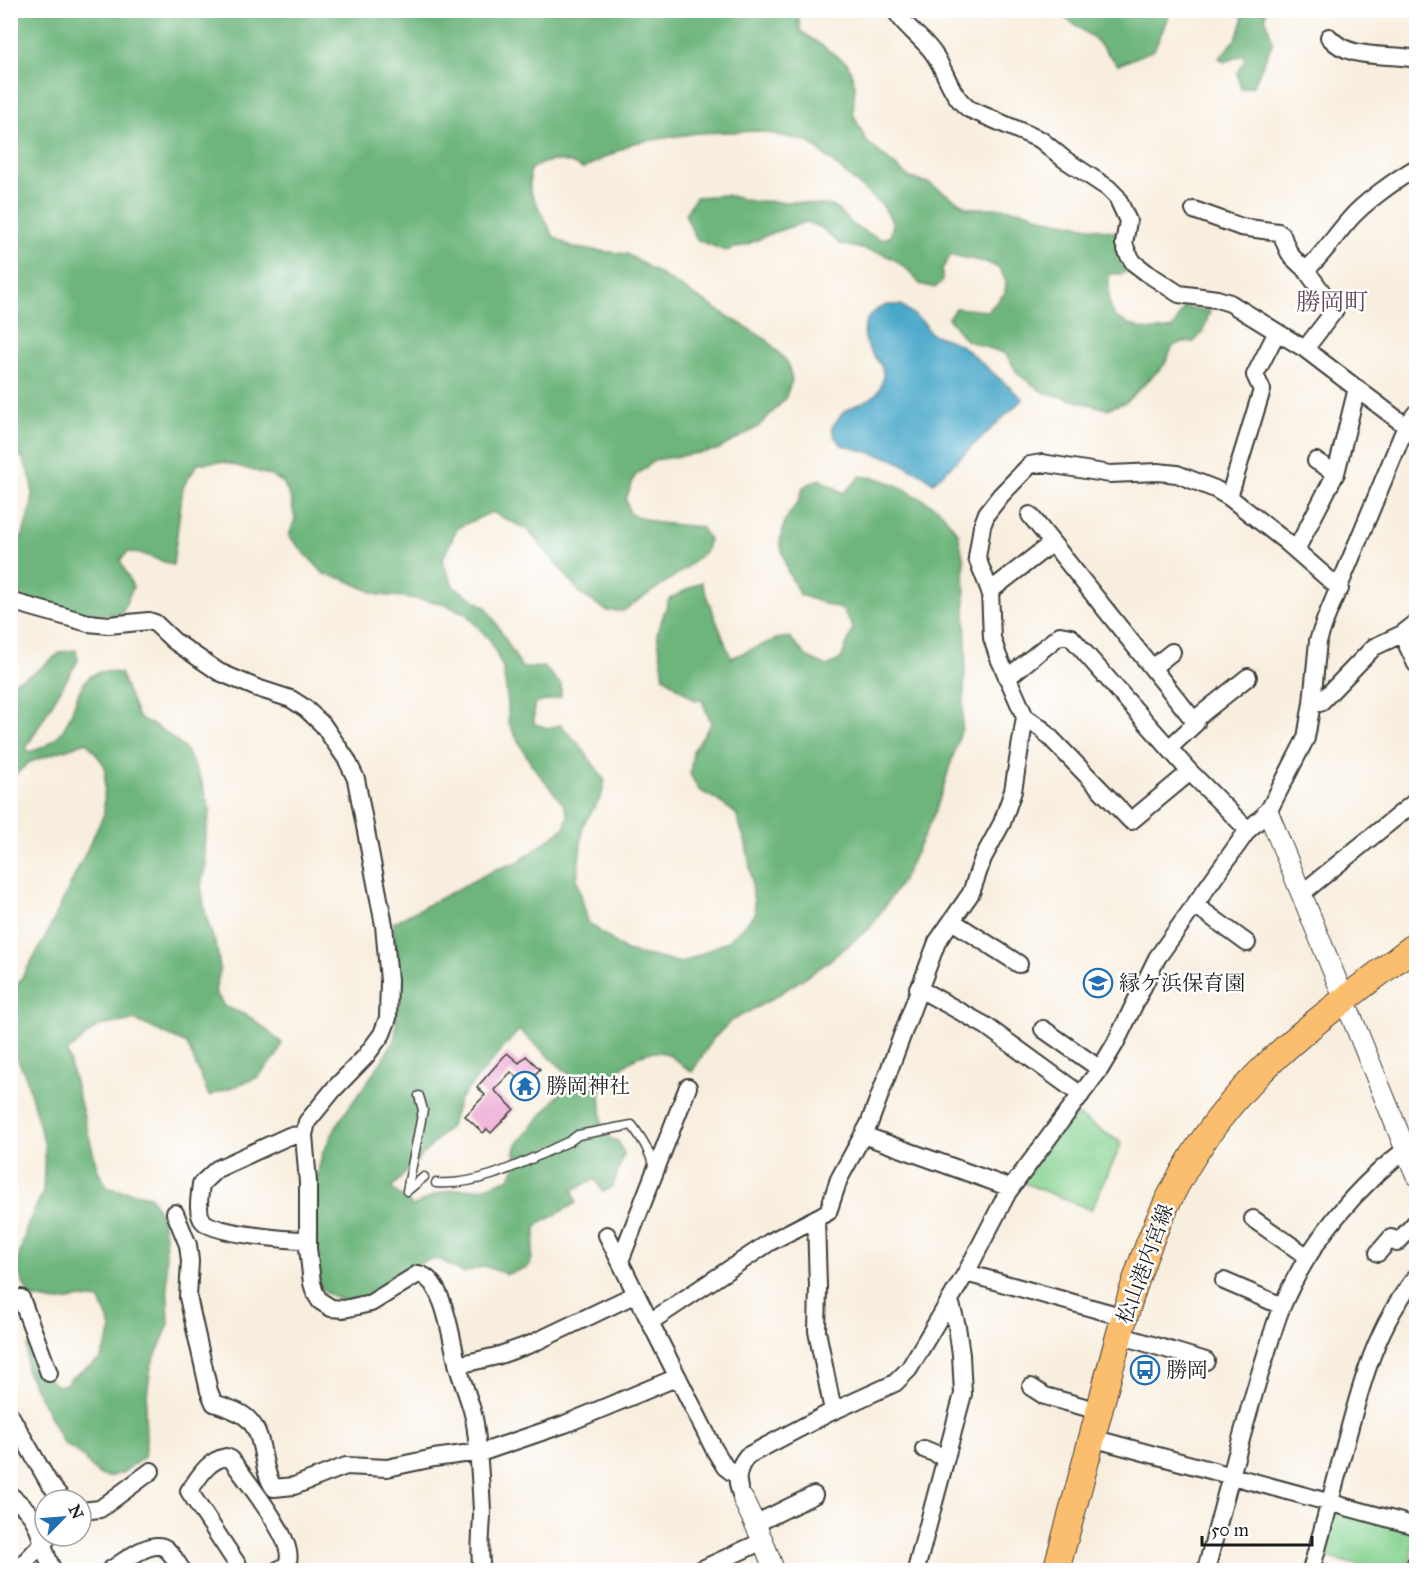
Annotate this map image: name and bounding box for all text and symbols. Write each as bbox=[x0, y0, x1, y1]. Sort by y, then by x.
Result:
district label: 勝岡町 bbox=[1296, 287, 1368, 317]
school or university icon: 縁ケ浜保育園 bbox=[1082, 967, 1114, 999]
place label: 縁ケ浜保育園 bbox=[1119, 970, 1245, 996]
temple icon: 勝岡神社 bbox=[509, 1070, 541, 1102]
place label: 勝岡神社 bbox=[546, 1073, 630, 1099]
street label: 松山港内宮線 bbox=[1111, 1200, 1179, 1328]
bus stop icon: 勝岡 bbox=[1129, 1354, 1161, 1386]
place label: 勝岡 bbox=[1166, 1357, 1208, 1383]
north arrow bbox=[33, 1488, 93, 1548]
text: N bbox=[65, 1502, 88, 1522]
scale bar bbox=[1202, 1509, 1312, 1547]
text: 50 m bbox=[1211, 1519, 1249, 1541]

